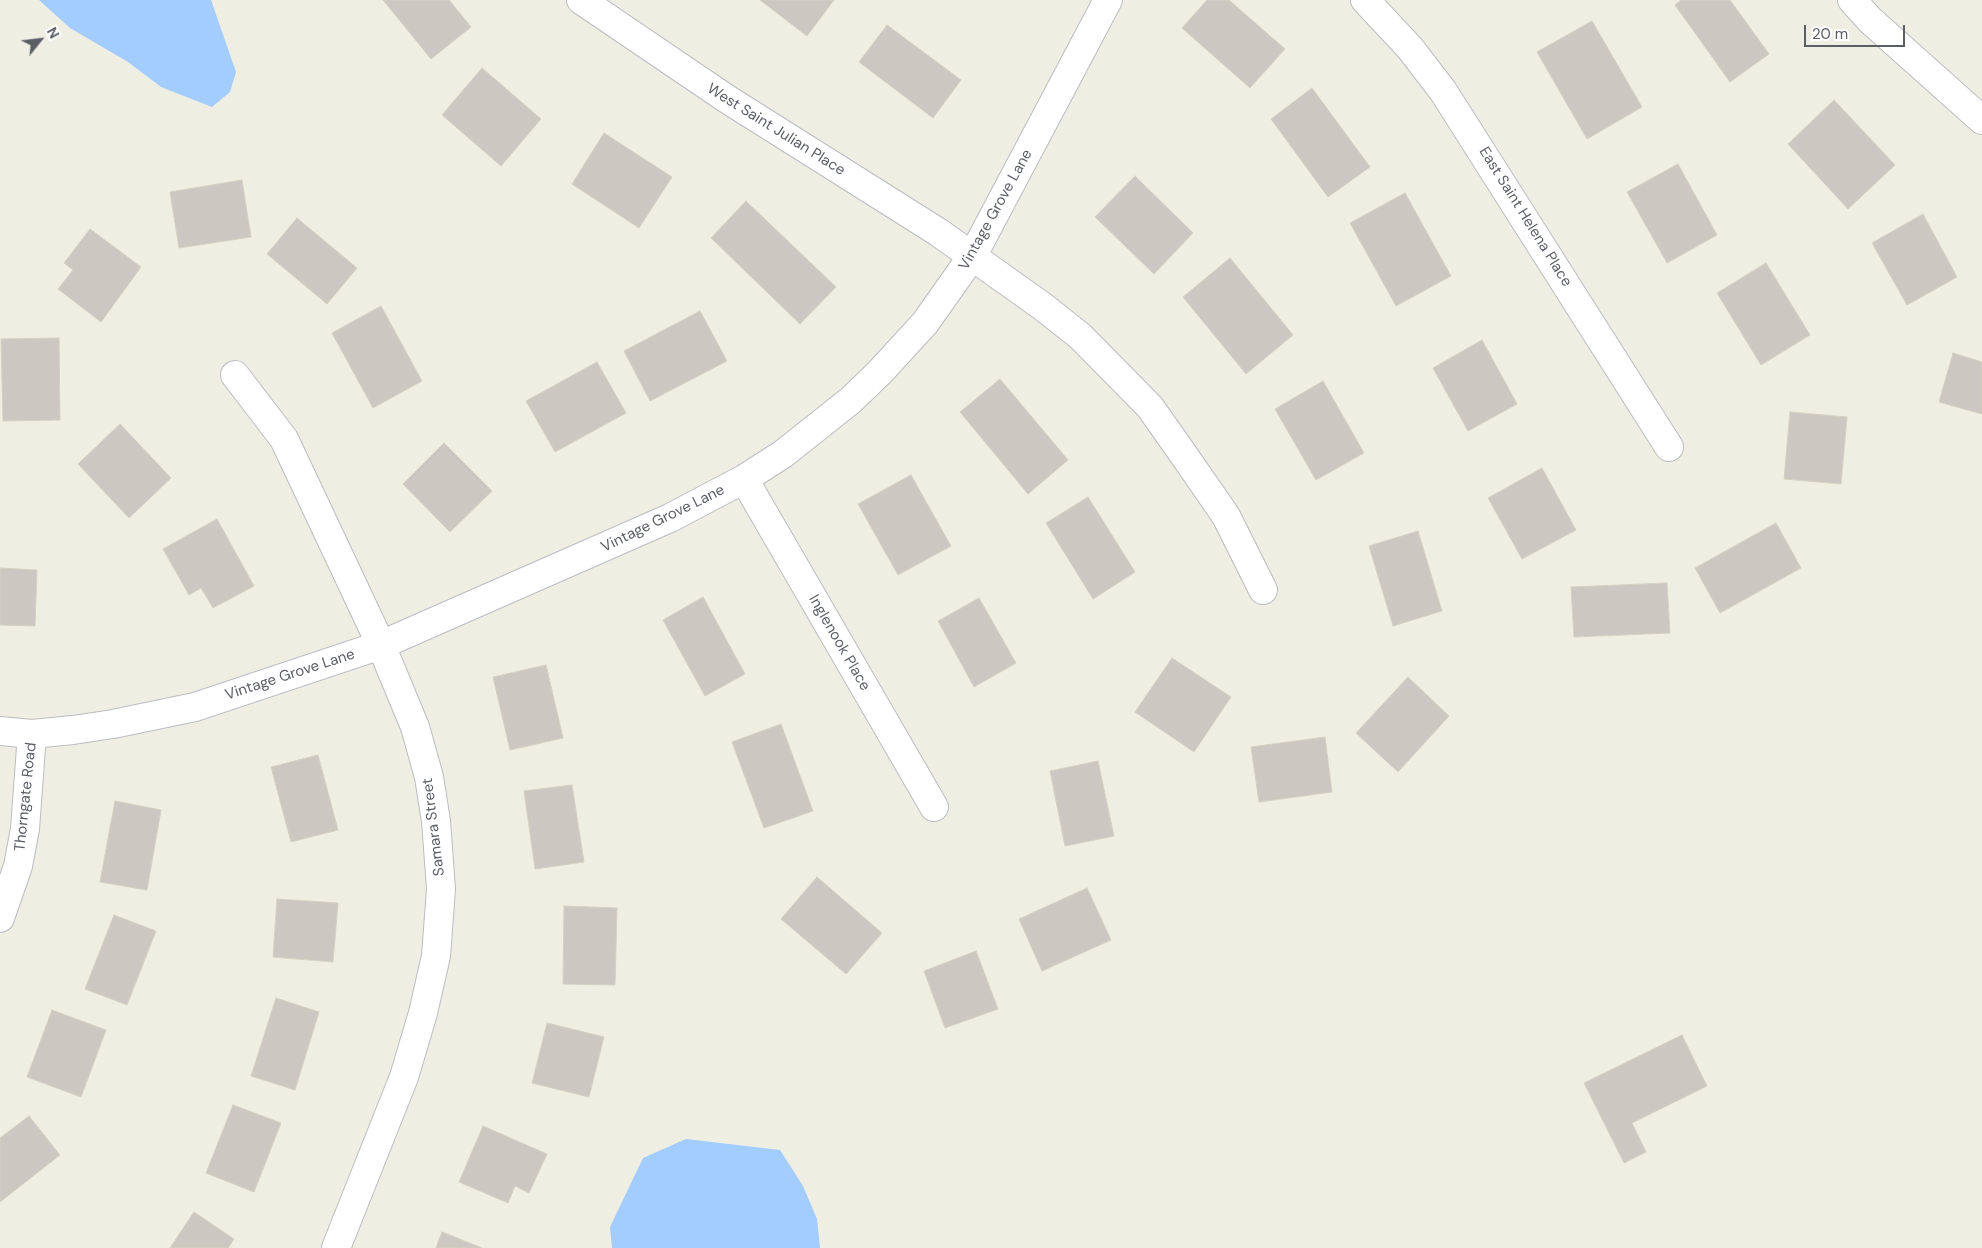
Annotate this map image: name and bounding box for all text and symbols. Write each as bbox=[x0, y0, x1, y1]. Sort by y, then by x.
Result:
north arrow bbox=[15, 15, 65, 65]
scale bar bbox=[1807, 15, 1908, 47]
text: N bbox=[43, 24, 63, 42]
text: 20 m bbox=[1812, 24, 1848, 44]
street label: West Saint Julian Place bbox=[704, 80, 848, 180]
street label: East Saint Helena Place bbox=[1475, 144, 1575, 290]
street label: Vintage Grove Lane bbox=[955, 146, 1037, 274]
street label: Vintage Grove Lane bbox=[598, 481, 728, 557]
street label: Inglenook Place bbox=[804, 592, 874, 694]
street label: Vintage Grove Lane bbox=[223, 646, 357, 704]
street label: Thorngate Road bbox=[11, 742, 41, 852]
street label: Samara Street bbox=[419, 777, 449, 877]

